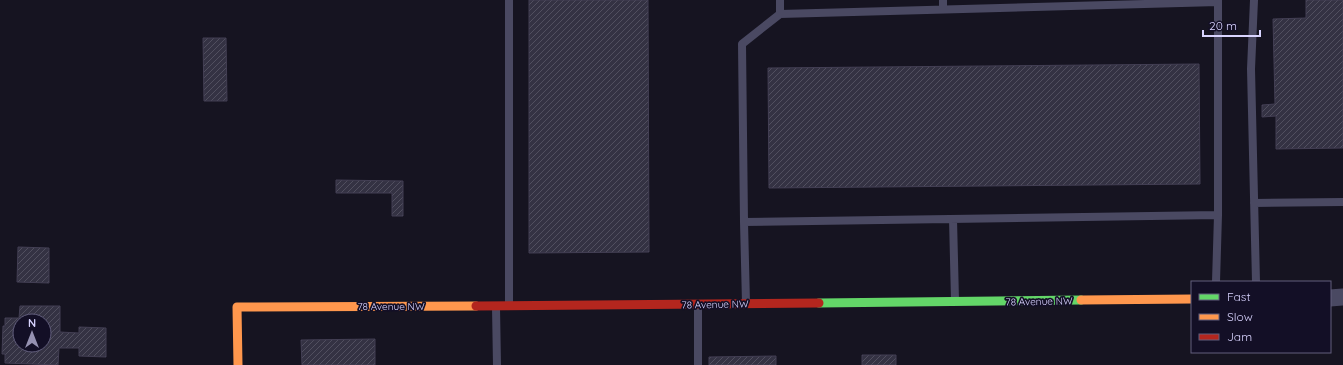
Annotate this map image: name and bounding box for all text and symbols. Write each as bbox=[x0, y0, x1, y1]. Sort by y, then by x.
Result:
scale bar bbox=[1203, 12, 1260, 38]
text: 20 m bbox=[1209, 18, 1237, 33]
legend bbox=[1191, 281, 1331, 353]
text: Fast bbox=[1227, 289, 1251, 304]
street label: 78 Avenue NW bbox=[1005, 294, 1073, 309]
street label: 78 Avenue NW bbox=[681, 297, 749, 312]
street label: 78 Avenue NW bbox=[357, 300, 425, 313]
text: Slow bbox=[1227, 309, 1253, 324]
north arrow bbox=[12, 313, 52, 353]
text: N bbox=[28, 316, 36, 330]
text: Jam bbox=[1227, 329, 1252, 344]

